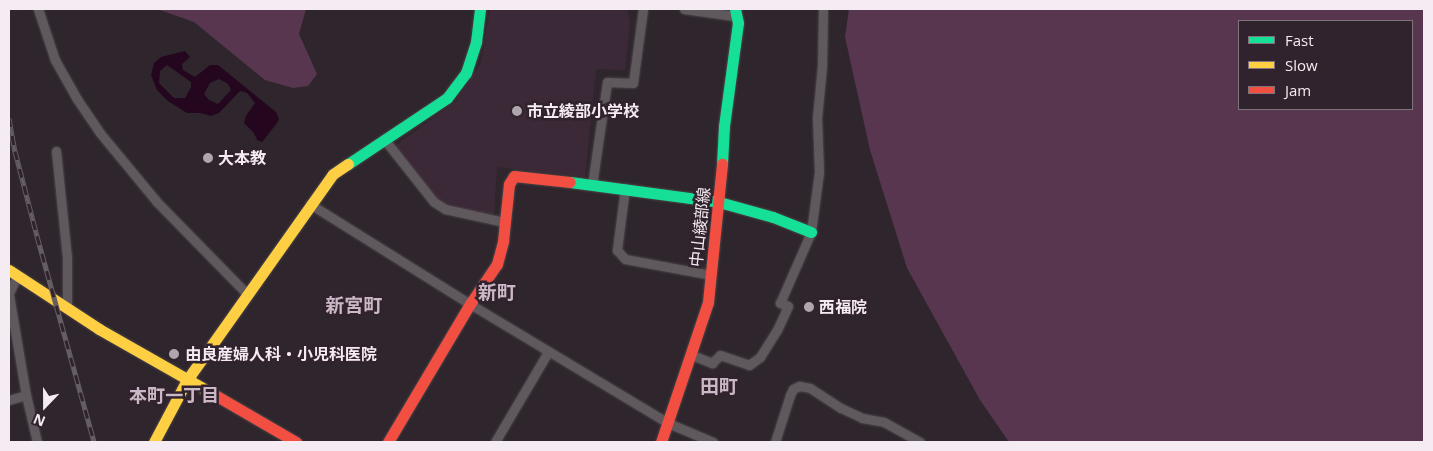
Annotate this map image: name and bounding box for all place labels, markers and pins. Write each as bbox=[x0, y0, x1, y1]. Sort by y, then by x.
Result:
place label: 市立綾部小学校 bbox=[527, 101, 639, 121]
marker: 市立綾部小学校 bbox=[511, 105, 523, 117]
place label: 大本教 bbox=[218, 148, 266, 168]
marker: 大本教 bbox=[202, 152, 214, 164]
place label: 西福院 bbox=[819, 297, 867, 317]
marker: 西福院 bbox=[803, 301, 815, 313]
place label: 由良産婦人科・小児科医院 bbox=[185, 344, 377, 364]
marker: 由良産婦人科・小児科医院 bbox=[167, 347, 181, 361]

